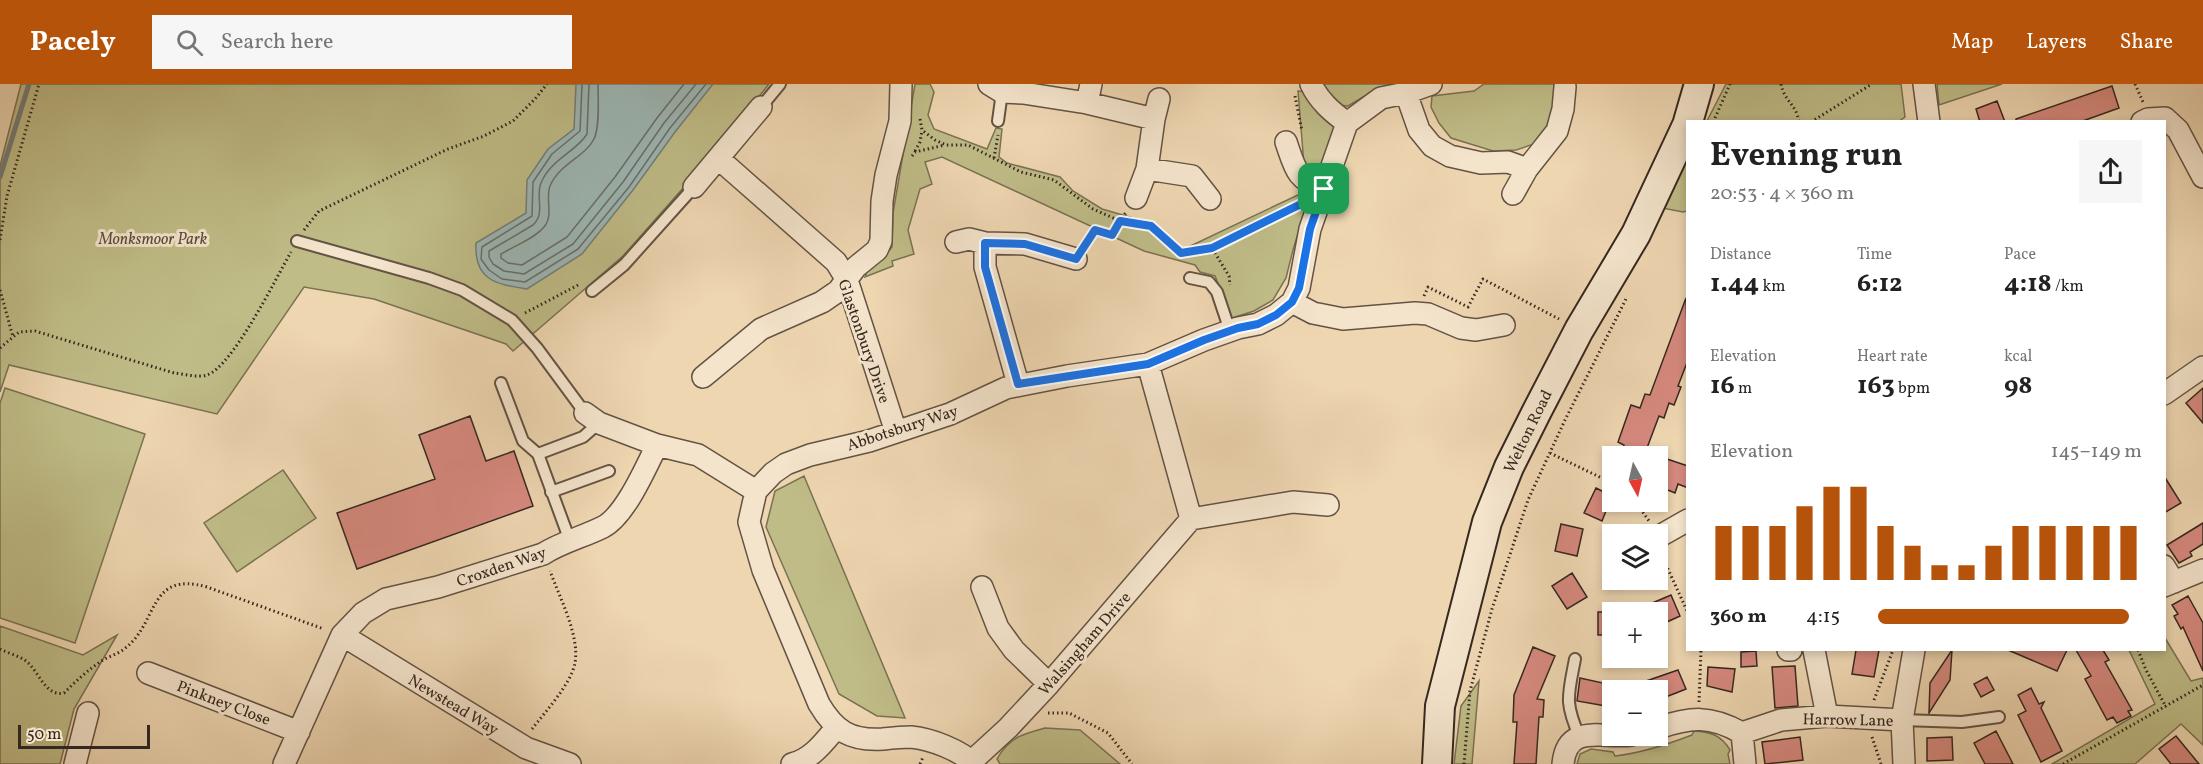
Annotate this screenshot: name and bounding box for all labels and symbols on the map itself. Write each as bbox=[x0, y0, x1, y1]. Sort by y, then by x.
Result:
pin bbox=[1298, 163, 1349, 214]
park label: Monksmoor Park bbox=[98, 229, 208, 251]
street label: Glastonbury Drive bbox=[832, 277, 895, 407]
street label: Welton Road bbox=[1499, 387, 1558, 477]
street label: Abbotsbury Way bbox=[844, 400, 962, 457]
north arrow bbox=[1602, 446, 1668, 512]
street label: Croxden Way bbox=[454, 542, 550, 593]
street label: Walsingham Drive bbox=[1034, 588, 1137, 701]
street label: Newstead Way bbox=[403, 670, 503, 742]
street label: Pinkney Close bbox=[173, 676, 273, 732]
street label: Harrow Lane bbox=[1802, 709, 1894, 733]
scale bar bbox=[18, 722, 150, 750]

